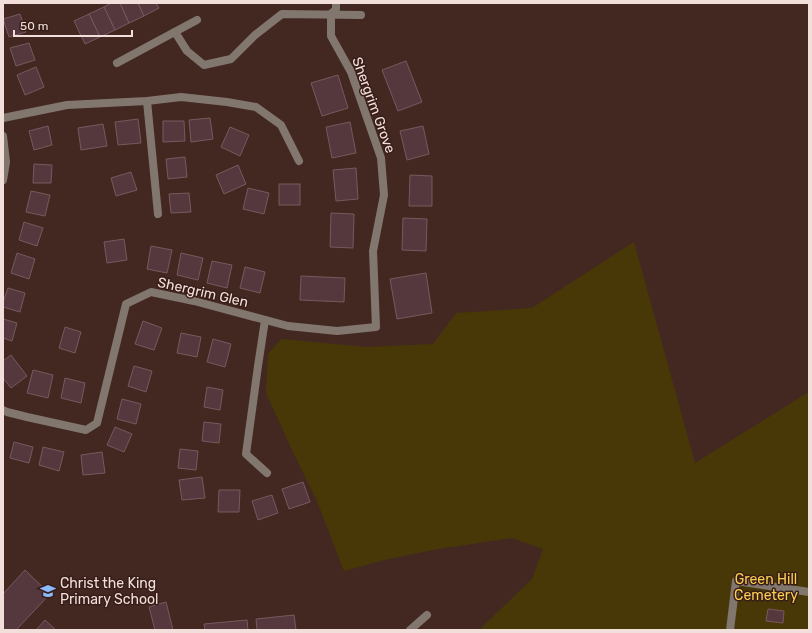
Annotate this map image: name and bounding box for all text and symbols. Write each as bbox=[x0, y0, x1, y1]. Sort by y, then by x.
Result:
scale bar bbox=[14, 12, 132, 38]
text: 50 m bbox=[20, 19, 48, 33]
street label: Shergrim Grove bbox=[348, 55, 399, 156]
street label: Shergrim Glen bbox=[156, 274, 250, 311]
park label: Green Hill Cemetery bbox=[734, 571, 798, 604]
place label: Christ the King Primary School bbox=[60, 575, 158, 608]
school or university icon: Christ the King Primary School bbox=[39, 582, 57, 600]

